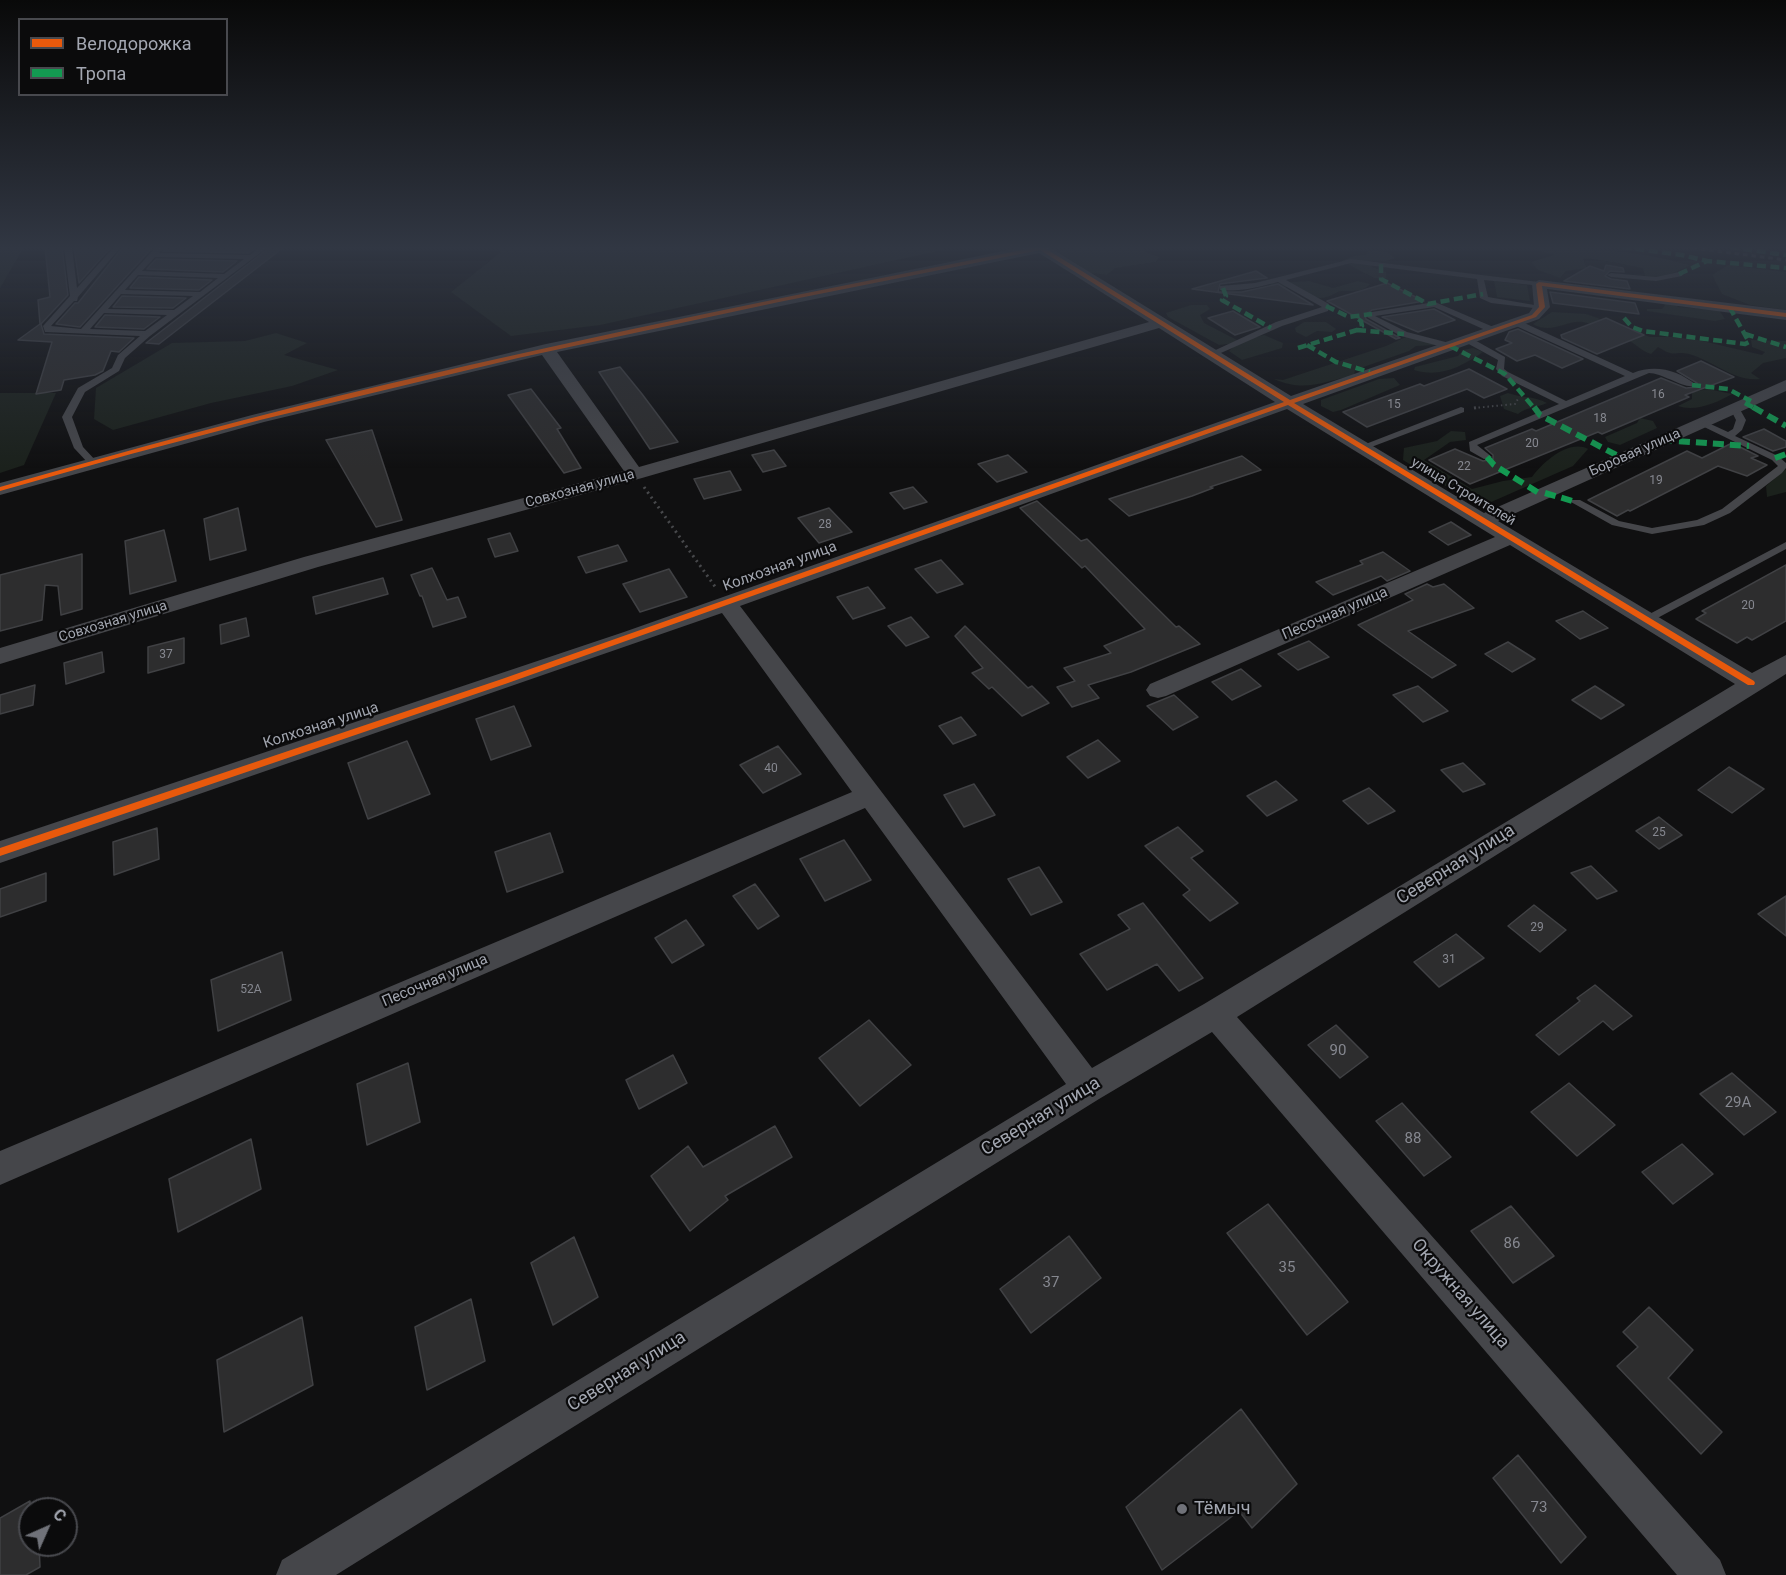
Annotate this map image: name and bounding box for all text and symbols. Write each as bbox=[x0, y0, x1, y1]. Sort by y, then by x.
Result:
legend bbox=[18, 18, 228, 96]
text: Велодорожка bbox=[76, 33, 191, 54]
text: Тропа bbox=[76, 63, 126, 84]
house number: 16 bbox=[1651, 388, 1665, 402]
house number: 15 bbox=[1387, 398, 1401, 412]
house number: 18 bbox=[1593, 412, 1607, 426]
street label: Боровая улица bbox=[1587, 425, 1683, 481]
house number: 20 bbox=[1525, 437, 1539, 451]
street label: улица Строителей bbox=[1408, 454, 1518, 530]
house number: 22 bbox=[1457, 460, 1471, 474]
street label: Совхозная улица bbox=[524, 466, 636, 512]
house number: 19 bbox=[1649, 474, 1663, 488]
house number: 28 bbox=[818, 518, 832, 532]
street label: Колхозная улица bbox=[721, 538, 839, 596]
street label: Песочная улица bbox=[1279, 584, 1391, 644]
street label: Совхозная улица bbox=[57, 598, 169, 646]
house number: 20 bbox=[1741, 599, 1755, 613]
house number: 37 bbox=[159, 648, 173, 662]
street label: Колхозная улица bbox=[261, 699, 381, 753]
house number: 40 bbox=[764, 762, 778, 776]
street label: Северная улица bbox=[1393, 820, 1519, 910]
house number: 25 bbox=[1652, 826, 1666, 840]
house number: 29 bbox=[1530, 921, 1544, 935]
street label: Песочная улица bbox=[379, 951, 491, 1011]
house number: 31 bbox=[1442, 953, 1456, 967]
house number: 52А bbox=[240, 983, 262, 997]
house number: 90 bbox=[1330, 1042, 1346, 1060]
street label: Северная улица bbox=[978, 1073, 1104, 1161]
house number: 29А bbox=[1725, 1094, 1751, 1112]
house number: 88 bbox=[1405, 1130, 1421, 1148]
street label: Окружная улица bbox=[1406, 1235, 1514, 1353]
house number: 86 bbox=[1504, 1235, 1520, 1253]
house number: 35 bbox=[1279, 1259, 1295, 1277]
house number: 37 bbox=[1043, 1274, 1059, 1292]
street label: Северная улица bbox=[564, 1327, 690, 1417]
north arrow bbox=[18, 1497, 78, 1557]
place label: Тёмыч bbox=[1194, 1498, 1251, 1520]
house number: 73 bbox=[1531, 1499, 1547, 1517]
marker: Тёмыч bbox=[1175, 1502, 1189, 1516]
text: С bbox=[49, 1505, 70, 1526]

